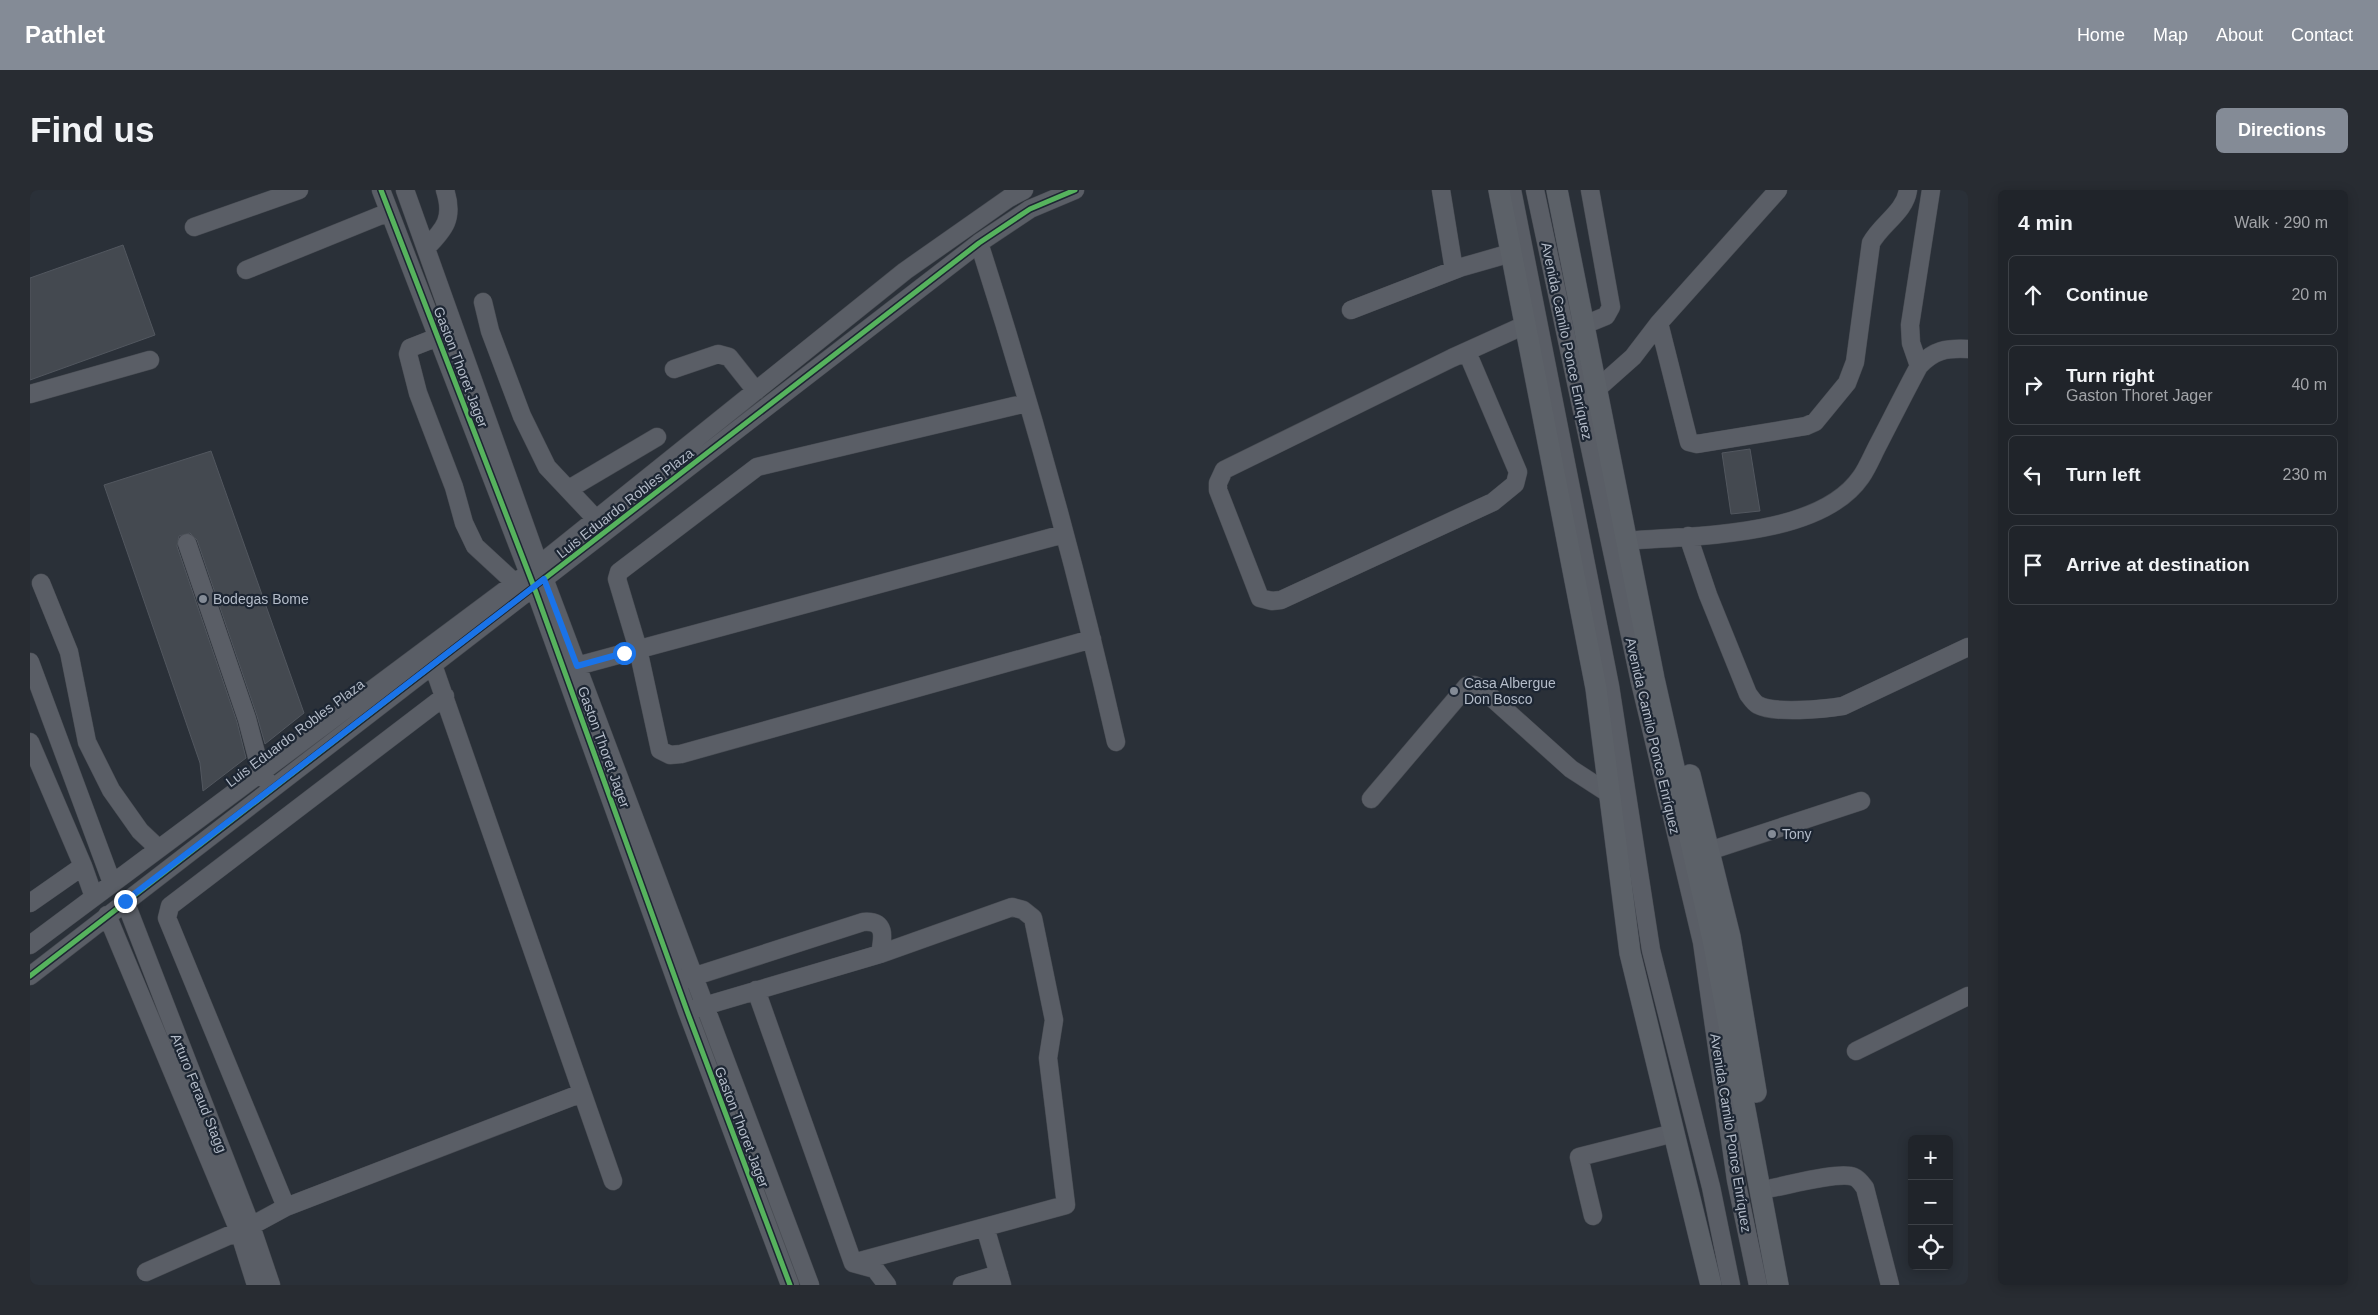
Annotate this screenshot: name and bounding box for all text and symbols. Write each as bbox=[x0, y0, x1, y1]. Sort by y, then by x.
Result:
text: Pathlet bbox=[25, 21, 105, 48]
text: Home bbox=[2077, 25, 2125, 45]
text: Map bbox=[2153, 25, 2188, 45]
text: About bbox=[2216, 25, 2263, 45]
text: Contact bbox=[2291, 25, 2353, 45]
button: Directions bbox=[2216, 108, 2348, 153]
text: Find us bbox=[30, 110, 154, 149]
text: 4 min bbox=[2018, 211, 2073, 234]
text: Walk · 290 m bbox=[2234, 214, 2328, 231]
street label: Avenida Camilo Ponce Enríquez bbox=[1538, 241, 1596, 441]
icon: ahead bbox=[2019, 281, 2047, 309]
text: Continue bbox=[2066, 284, 2148, 305]
text: 20 m bbox=[2291, 286, 2327, 303]
street label: Gaston Thoret Jager bbox=[431, 304, 492, 430]
text: Turn right bbox=[2066, 365, 2154, 386]
icon: right bbox=[2019, 371, 2047, 399]
text: 40 m bbox=[2291, 376, 2327, 393]
text: Gaston Thoret Jager bbox=[2066, 387, 2212, 404]
street label: Luis Eduardo Robles Plaza bbox=[554, 445, 697, 561]
icon: left bbox=[2019, 461, 2047, 489]
text: Turn left bbox=[2066, 464, 2141, 485]
text: 230 m bbox=[2283, 466, 2327, 483]
icon: arrive bbox=[2019, 551, 2047, 579]
text: Arrive at destination bbox=[2066, 554, 2250, 575]
place label: Bodegas Bome bbox=[213, 591, 309, 607]
marker: Bodegas Bome bbox=[197, 593, 209, 605]
street label: Avenida Camilo Ponce Enríquez bbox=[1623, 636, 1683, 836]
route start bbox=[613, 642, 636, 665]
place label: Casa Albergue Don Bosco bbox=[1464, 675, 1556, 707]
street label: Luis Eduardo Robles Plaza bbox=[223, 676, 367, 790]
street label: Gaston Thoret Jager bbox=[575, 684, 634, 810]
marker: Casa Albergue Don Bosco bbox=[1448, 685, 1460, 697]
place label: Tony bbox=[1782, 826, 1812, 842]
marker: Tony bbox=[1766, 828, 1778, 840]
route end bbox=[114, 890, 137, 913]
street label: Arturo Feraud Stagg bbox=[168, 1031, 230, 1155]
street label: Avenida Camilo Ponce Enríquez bbox=[1707, 1032, 1755, 1234]
street label: Gaston Thoret Jager bbox=[712, 1064, 773, 1190]
map controls bbox=[1908, 1135, 1953, 1270]
button: + bbox=[1908, 1135, 1953, 1180]
button: − bbox=[1908, 1180, 1953, 1225]
button: locate bbox=[1908, 1225, 1953, 1270]

